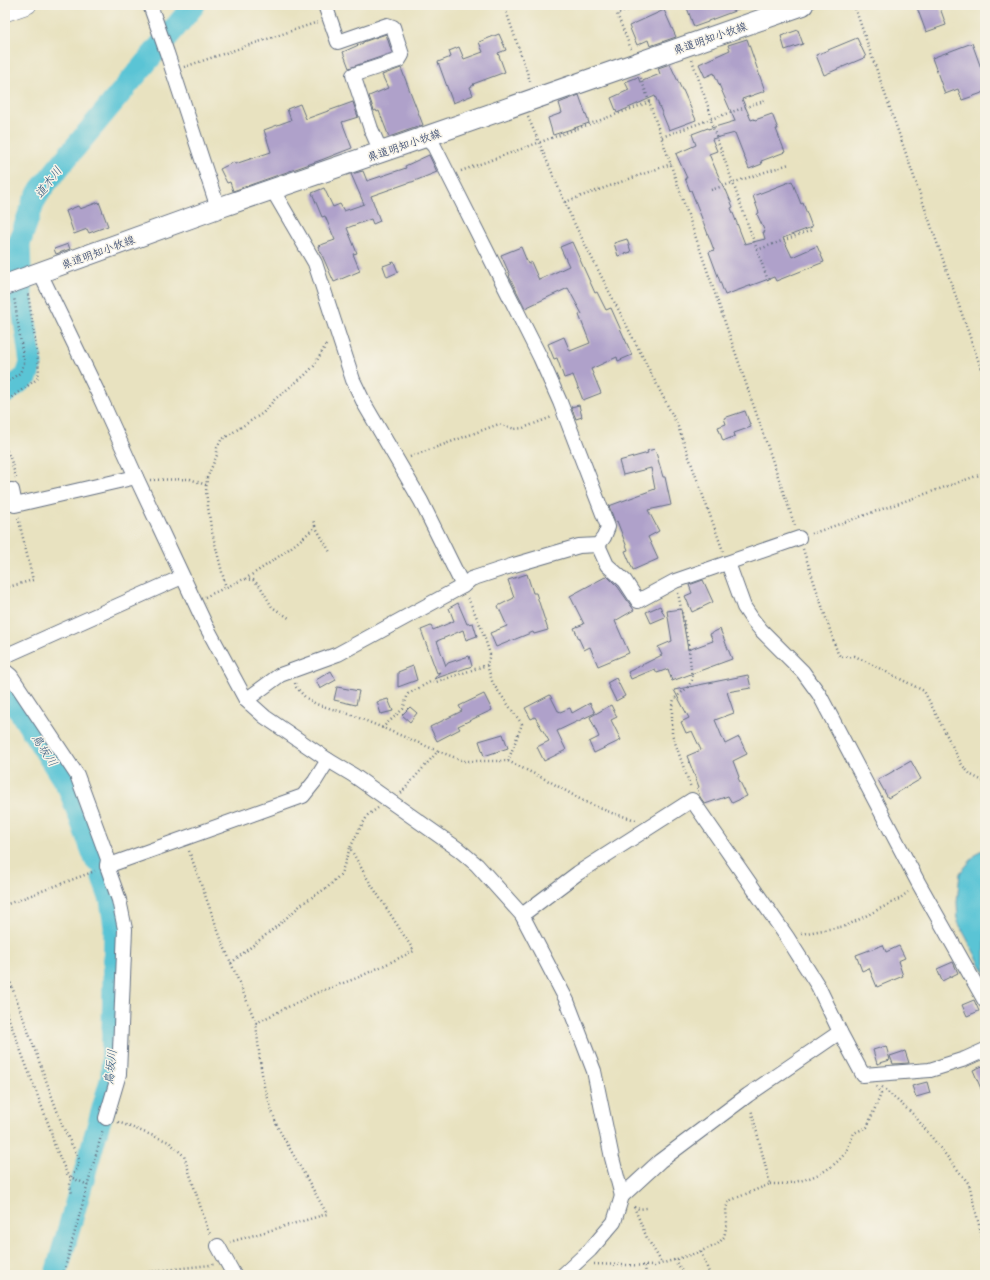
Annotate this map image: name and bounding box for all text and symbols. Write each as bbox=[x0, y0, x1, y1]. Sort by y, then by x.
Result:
street label: 県道明知小牧線 bbox=[671, 19, 749, 57]
street label: 県道明知小牧線 bbox=[365, 126, 443, 164]
water label: 道木川 bbox=[31, 163, 65, 201]
street label: 県道明知小牧線 bbox=[59, 232, 137, 272]
water label: 鳥坂川 bbox=[29, 731, 61, 769]
water label: 鳥坂川 bbox=[101, 1048, 119, 1086]

